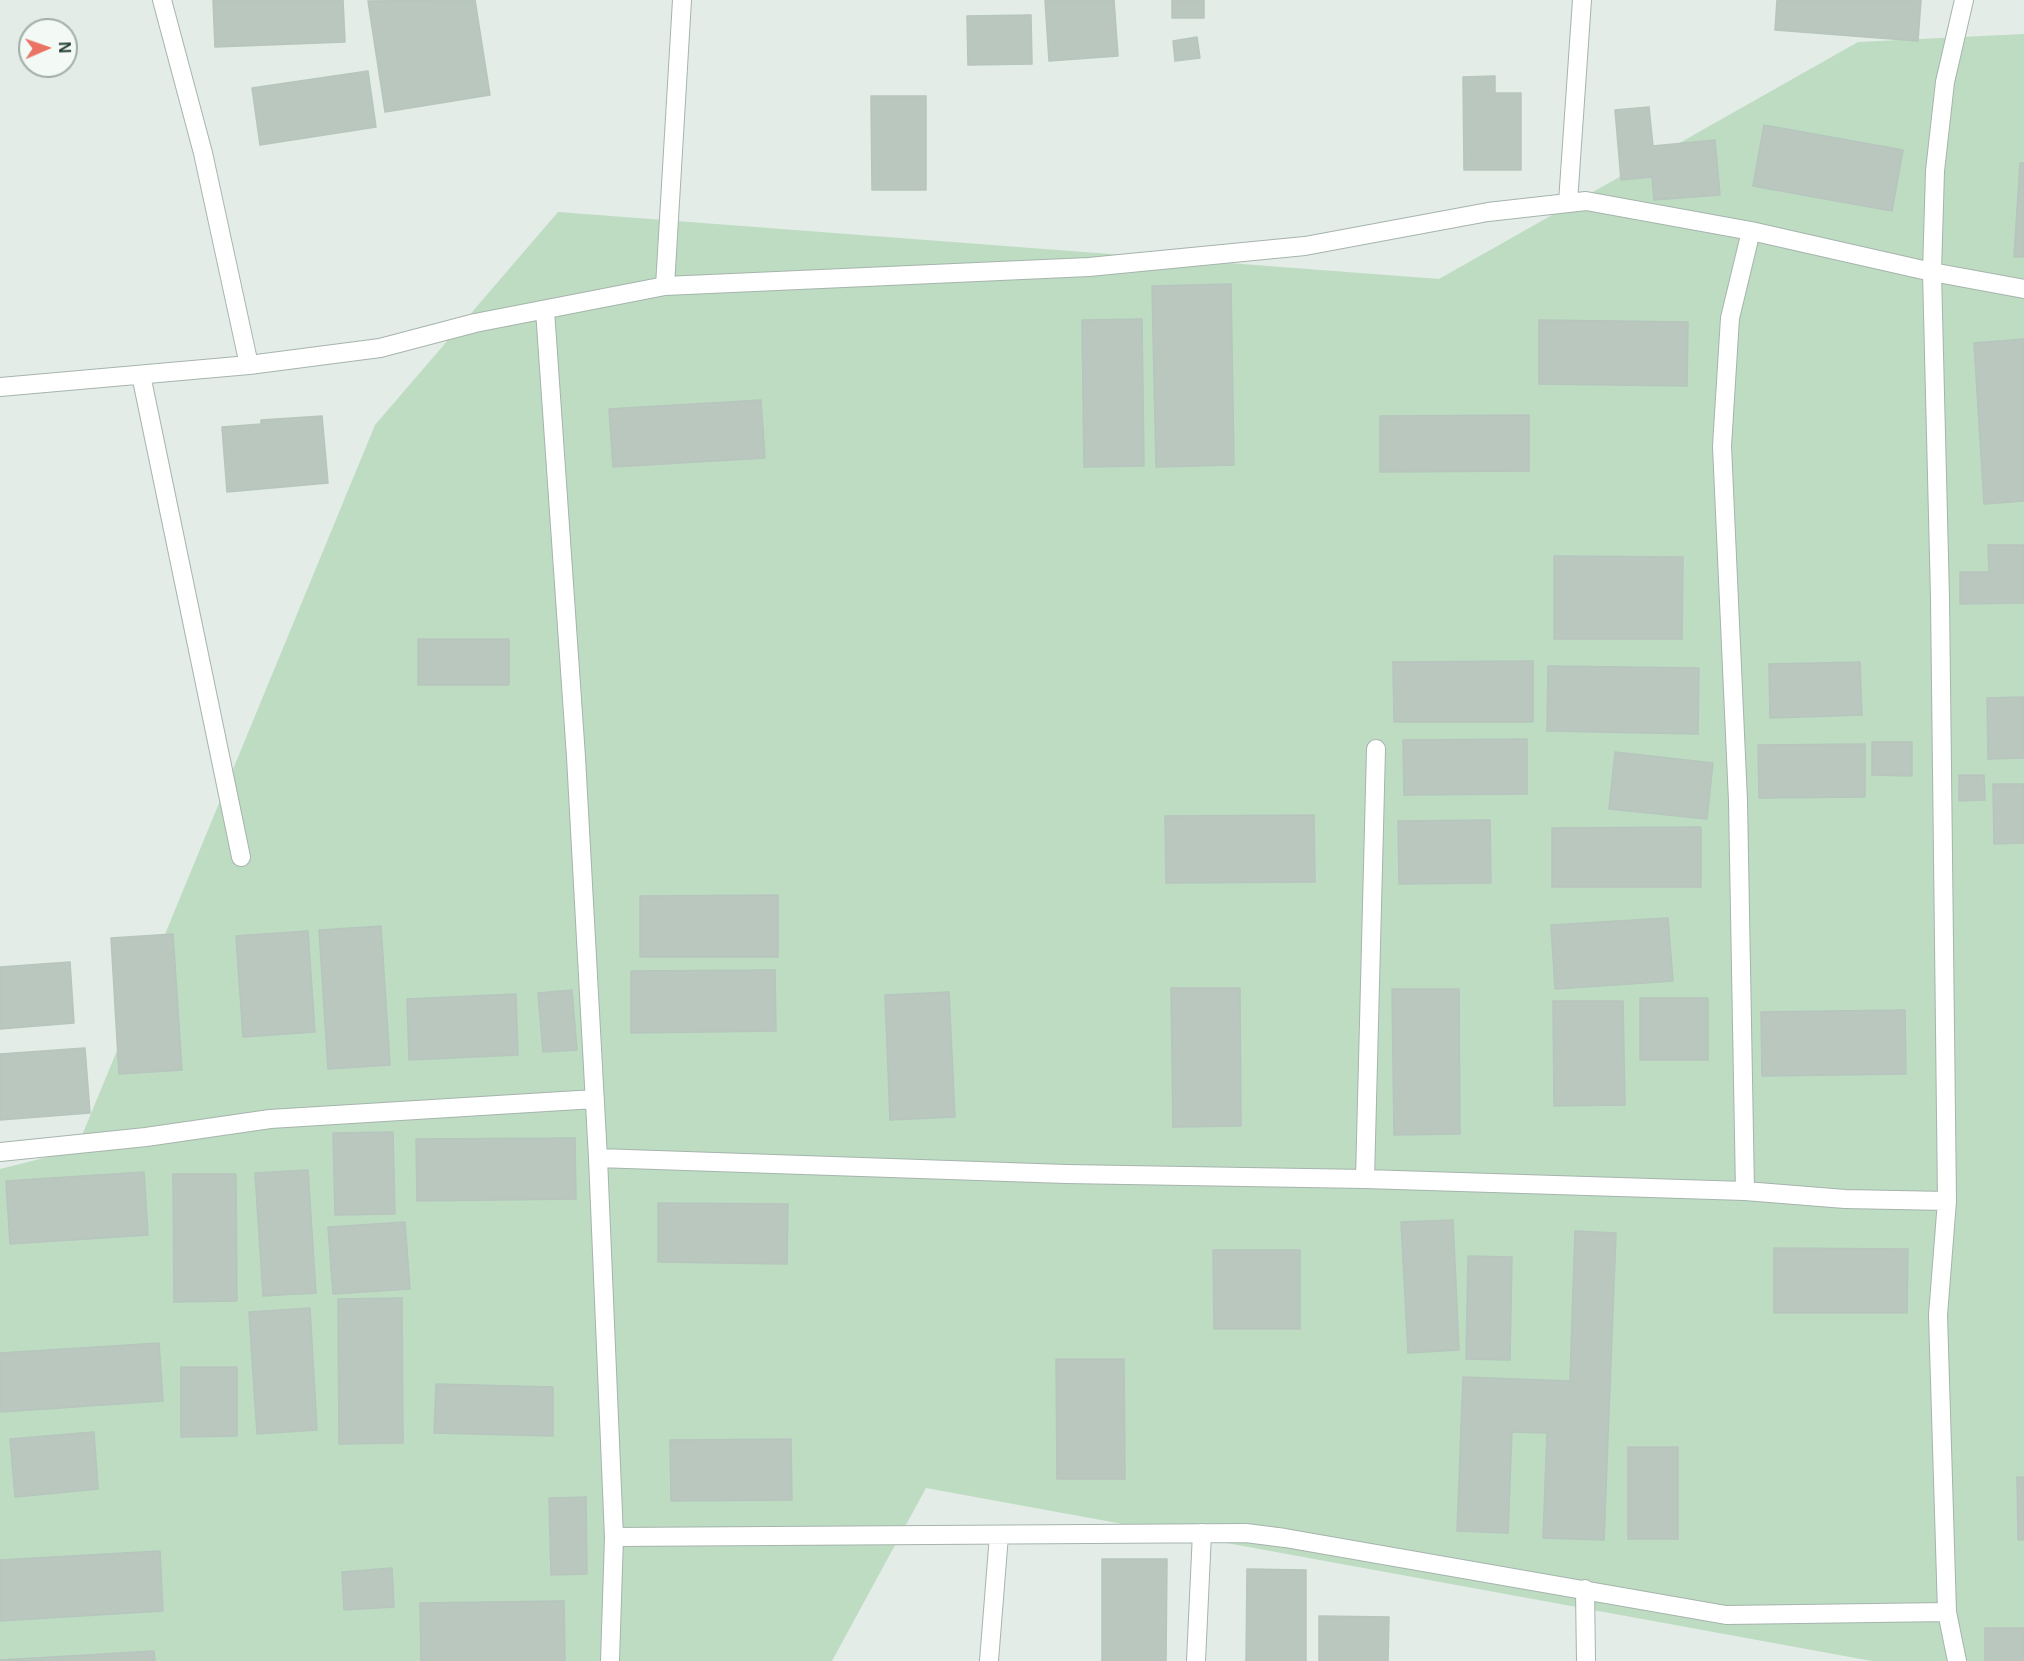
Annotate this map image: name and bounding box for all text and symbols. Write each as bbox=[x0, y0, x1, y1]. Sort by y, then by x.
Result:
north arrow bbox=[18, 18, 78, 78]
text: N bbox=[56, 41, 73, 53]

